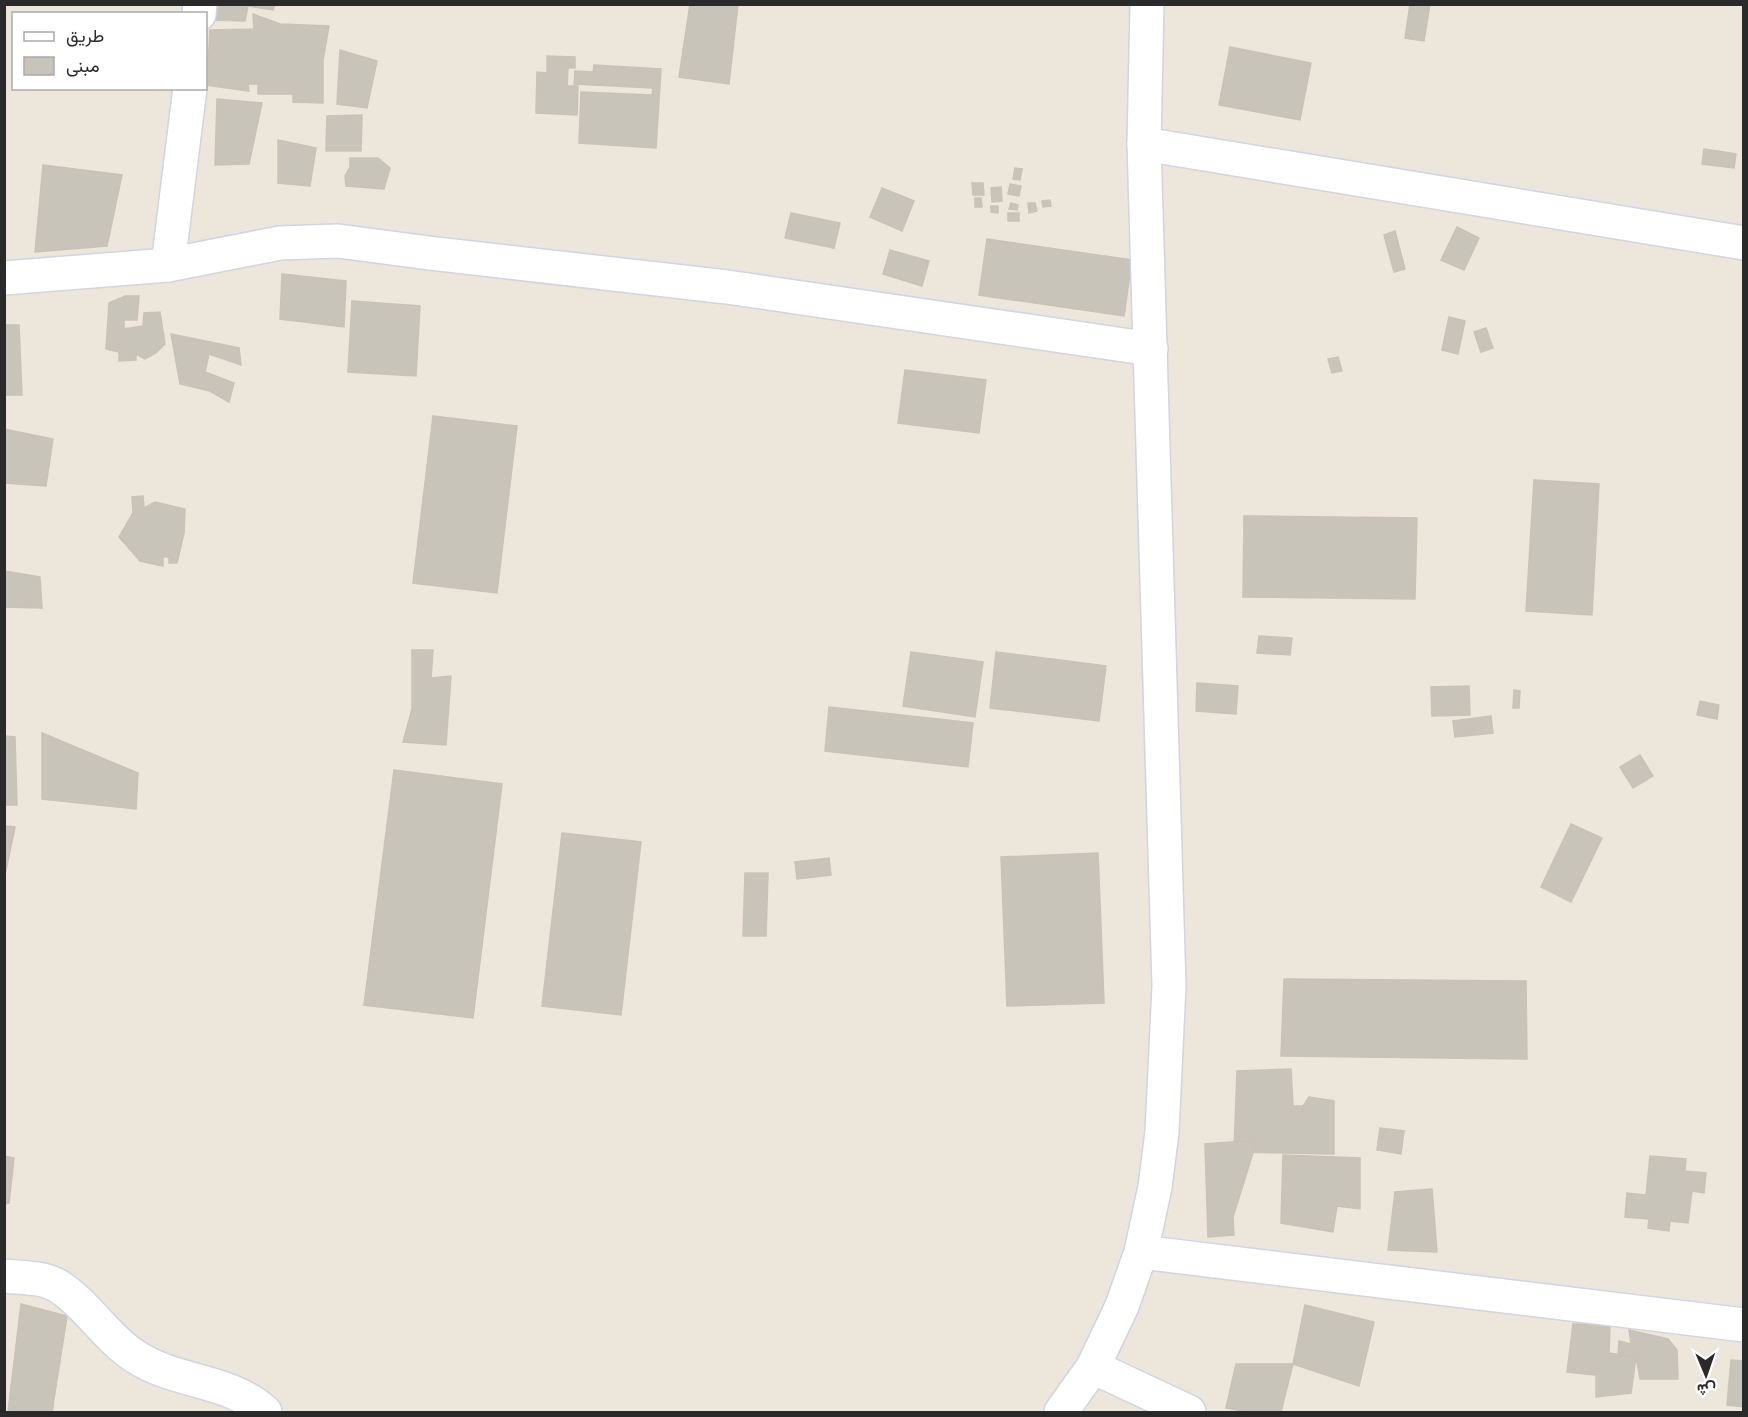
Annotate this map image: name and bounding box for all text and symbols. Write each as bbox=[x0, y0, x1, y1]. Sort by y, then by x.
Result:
legend bbox=[12, 12, 207, 90]
text: طريق bbox=[66, 25, 104, 47]
text: مبنى bbox=[66, 55, 100, 77]
north arrow bbox=[1676, 1345, 1736, 1405]
text: ش bbox=[1697, 1380, 1716, 1399]

